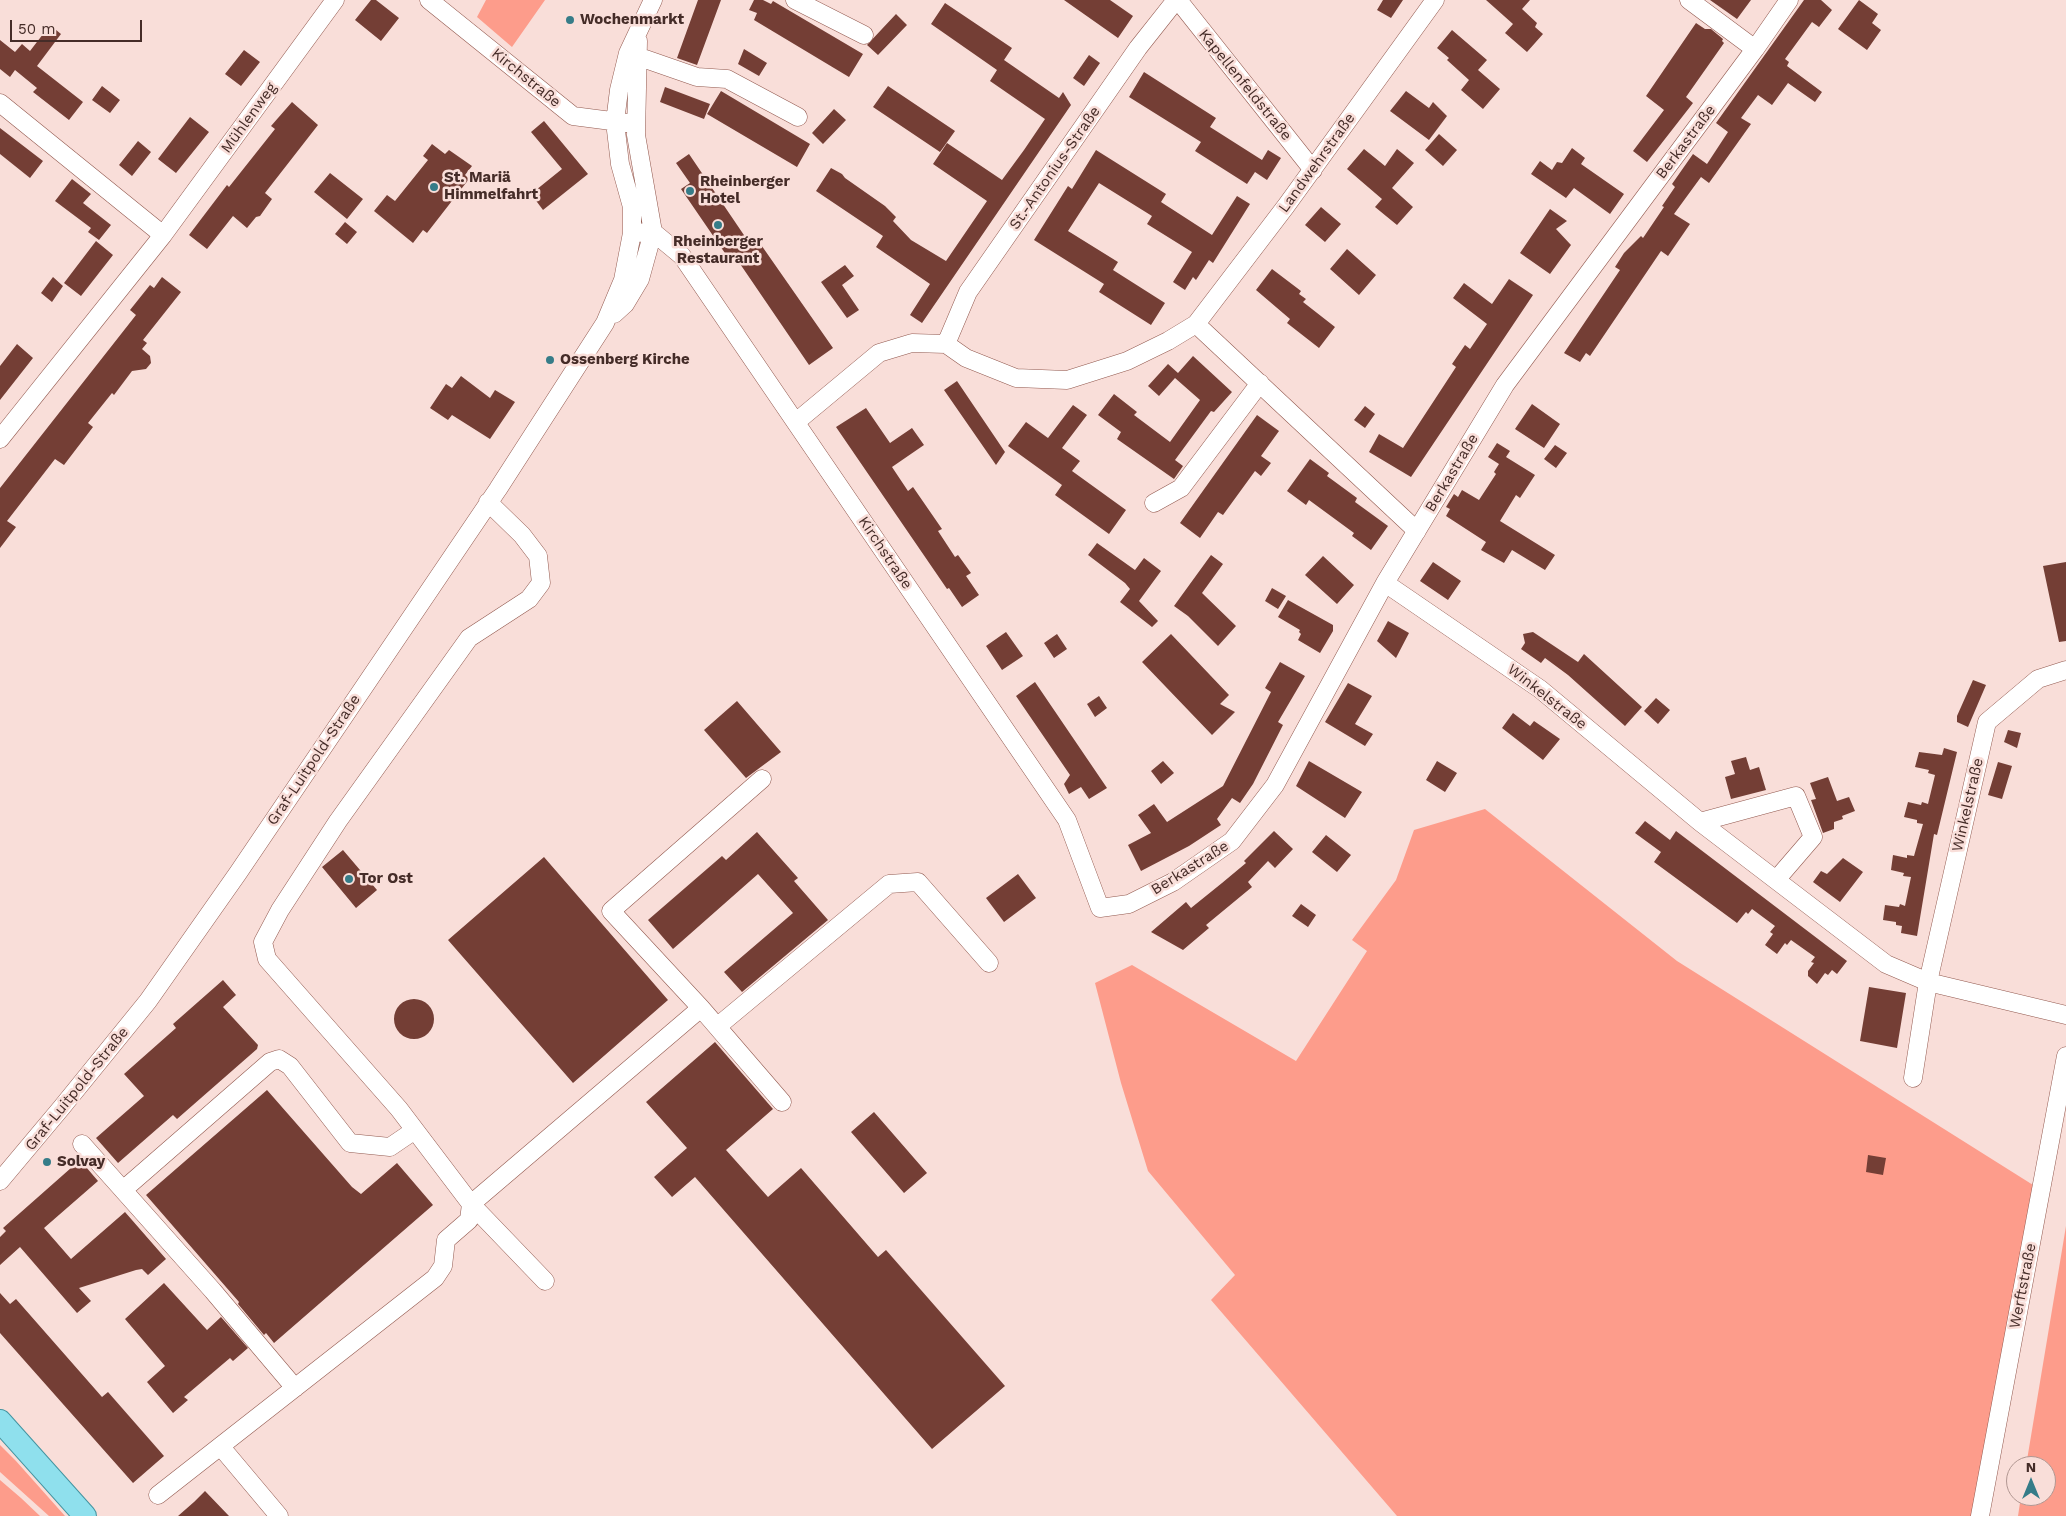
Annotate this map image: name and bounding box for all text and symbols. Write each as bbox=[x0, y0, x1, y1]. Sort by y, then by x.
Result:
scale bar bbox=[12, 10, 145, 42]
place label: Wochenmarkt bbox=[580, 11, 684, 29]
marker: Wochenmarkt bbox=[564, 14, 576, 26]
text: 50 m bbox=[18, 20, 55, 38]
street label: Kapellenfeldstraße bbox=[1195, 26, 1295, 144]
street label: Kirchstraße bbox=[488, 45, 564, 111]
street label: Mühlenweg bbox=[217, 79, 281, 157]
street label: Berkastraße bbox=[1652, 101, 1720, 183]
street label: St.-Antonius-Straße bbox=[1006, 103, 1104, 233]
street label: Landwehrstraße bbox=[1275, 110, 1359, 216]
place label: St. Mariä Himmelfahrt bbox=[444, 169, 538, 204]
place label: Rheinberger Hotel bbox=[700, 173, 790, 208]
marker: St. Mariä Himmelfahrt bbox=[428, 181, 440, 193]
marker: Rheinberger Hotel bbox=[684, 185, 696, 197]
marker: Rheinberger Restaurant bbox=[712, 219, 724, 231]
place label: Rheinberger Restaurant bbox=[673, 233, 763, 268]
place label: Ossenberg Kirche bbox=[560, 351, 690, 369]
marker: Ossenberg Kirche bbox=[544, 354, 556, 366]
street label: Berkastraße bbox=[1422, 431, 1482, 515]
street label: Kirchstraße bbox=[854, 513, 916, 593]
street label: Winkelstraße bbox=[1504, 660, 1590, 734]
street label: Graf-Luitpold-Straße bbox=[263, 691, 365, 829]
street label: Winkelstraße bbox=[1948, 756, 1988, 854]
street label: Berkastraße bbox=[1148, 837, 1232, 899]
place label: Tor Ost bbox=[359, 870, 413, 888]
marker: Tor Ost bbox=[343, 873, 355, 885]
street label: Graf-Luitpold-Straße bbox=[22, 1023, 132, 1155]
place label: Solvay bbox=[57, 1153, 105, 1171]
marker: Solvay bbox=[41, 1156, 53, 1168]
street label: Werftstraße bbox=[2006, 1242, 2040, 1330]
north arrow bbox=[2006, 1456, 2056, 1506]
text: N bbox=[2026, 1459, 2036, 1475]

